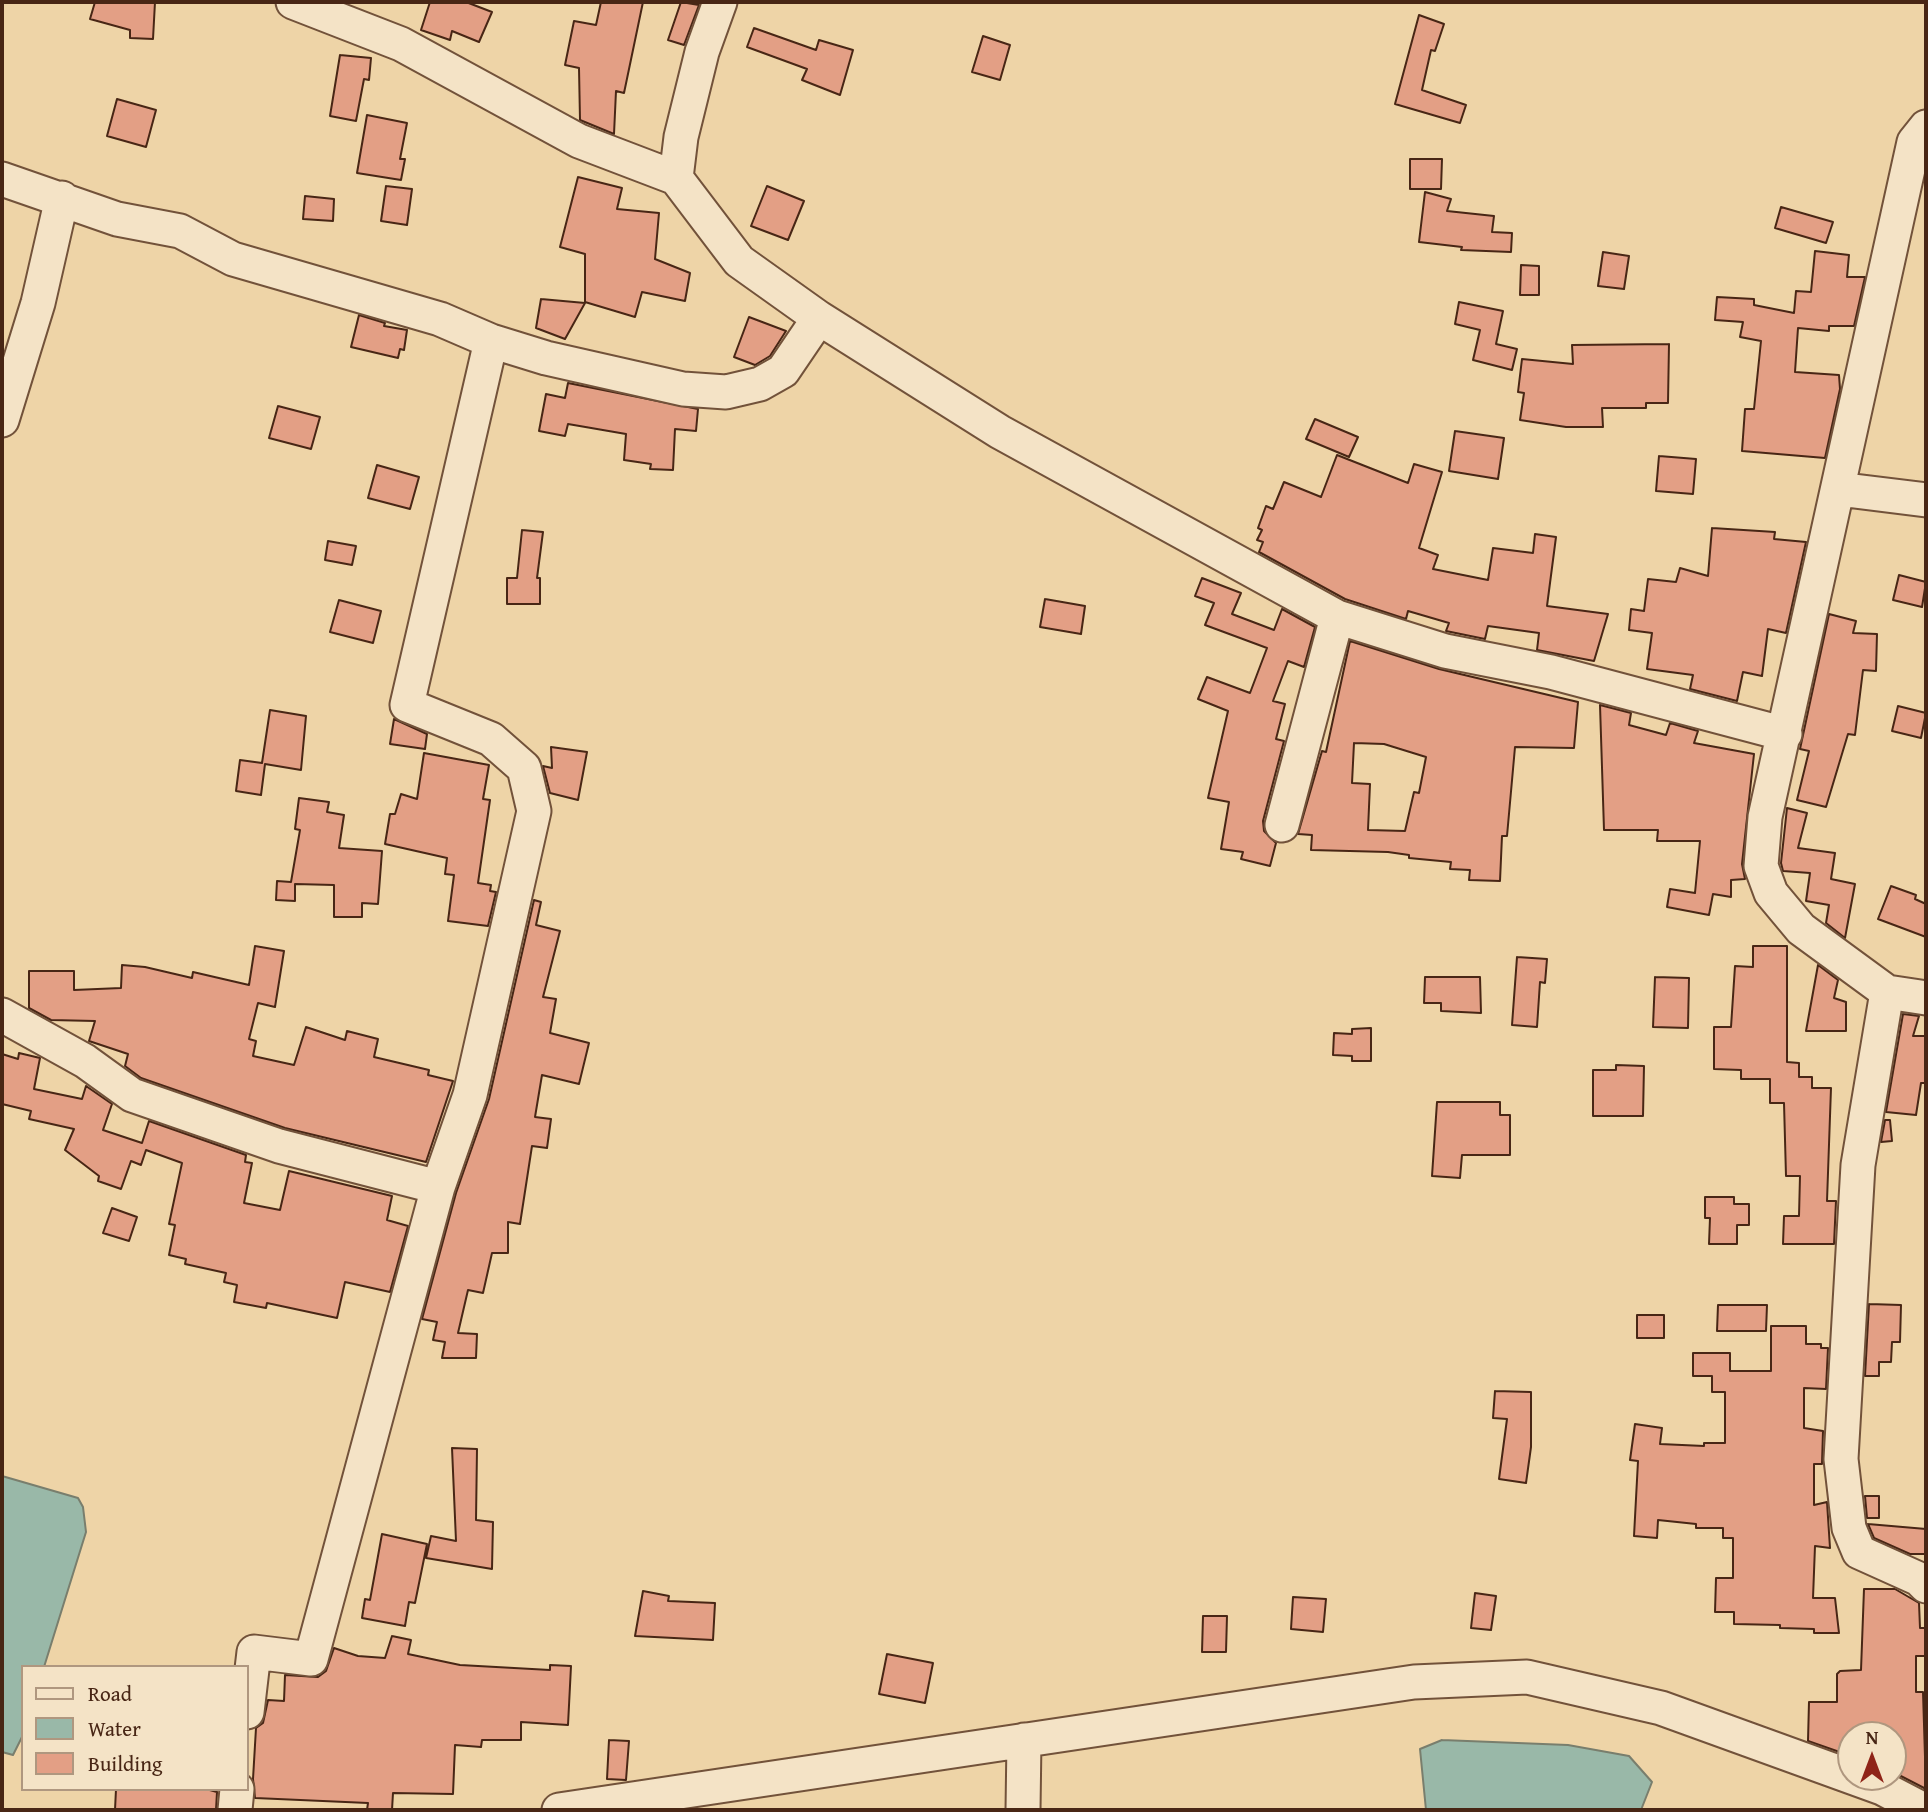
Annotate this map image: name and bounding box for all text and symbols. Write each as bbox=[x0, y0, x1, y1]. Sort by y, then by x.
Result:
legend bbox=[21, 1665, 248, 1791]
text: Road bbox=[88, 1678, 132, 1709]
text: Water bbox=[88, 1713, 141, 1744]
north arrow bbox=[1837, 1721, 1907, 1791]
text: N bbox=[1866, 1723, 1878, 1751]
text: Building bbox=[88, 1748, 162, 1779]

